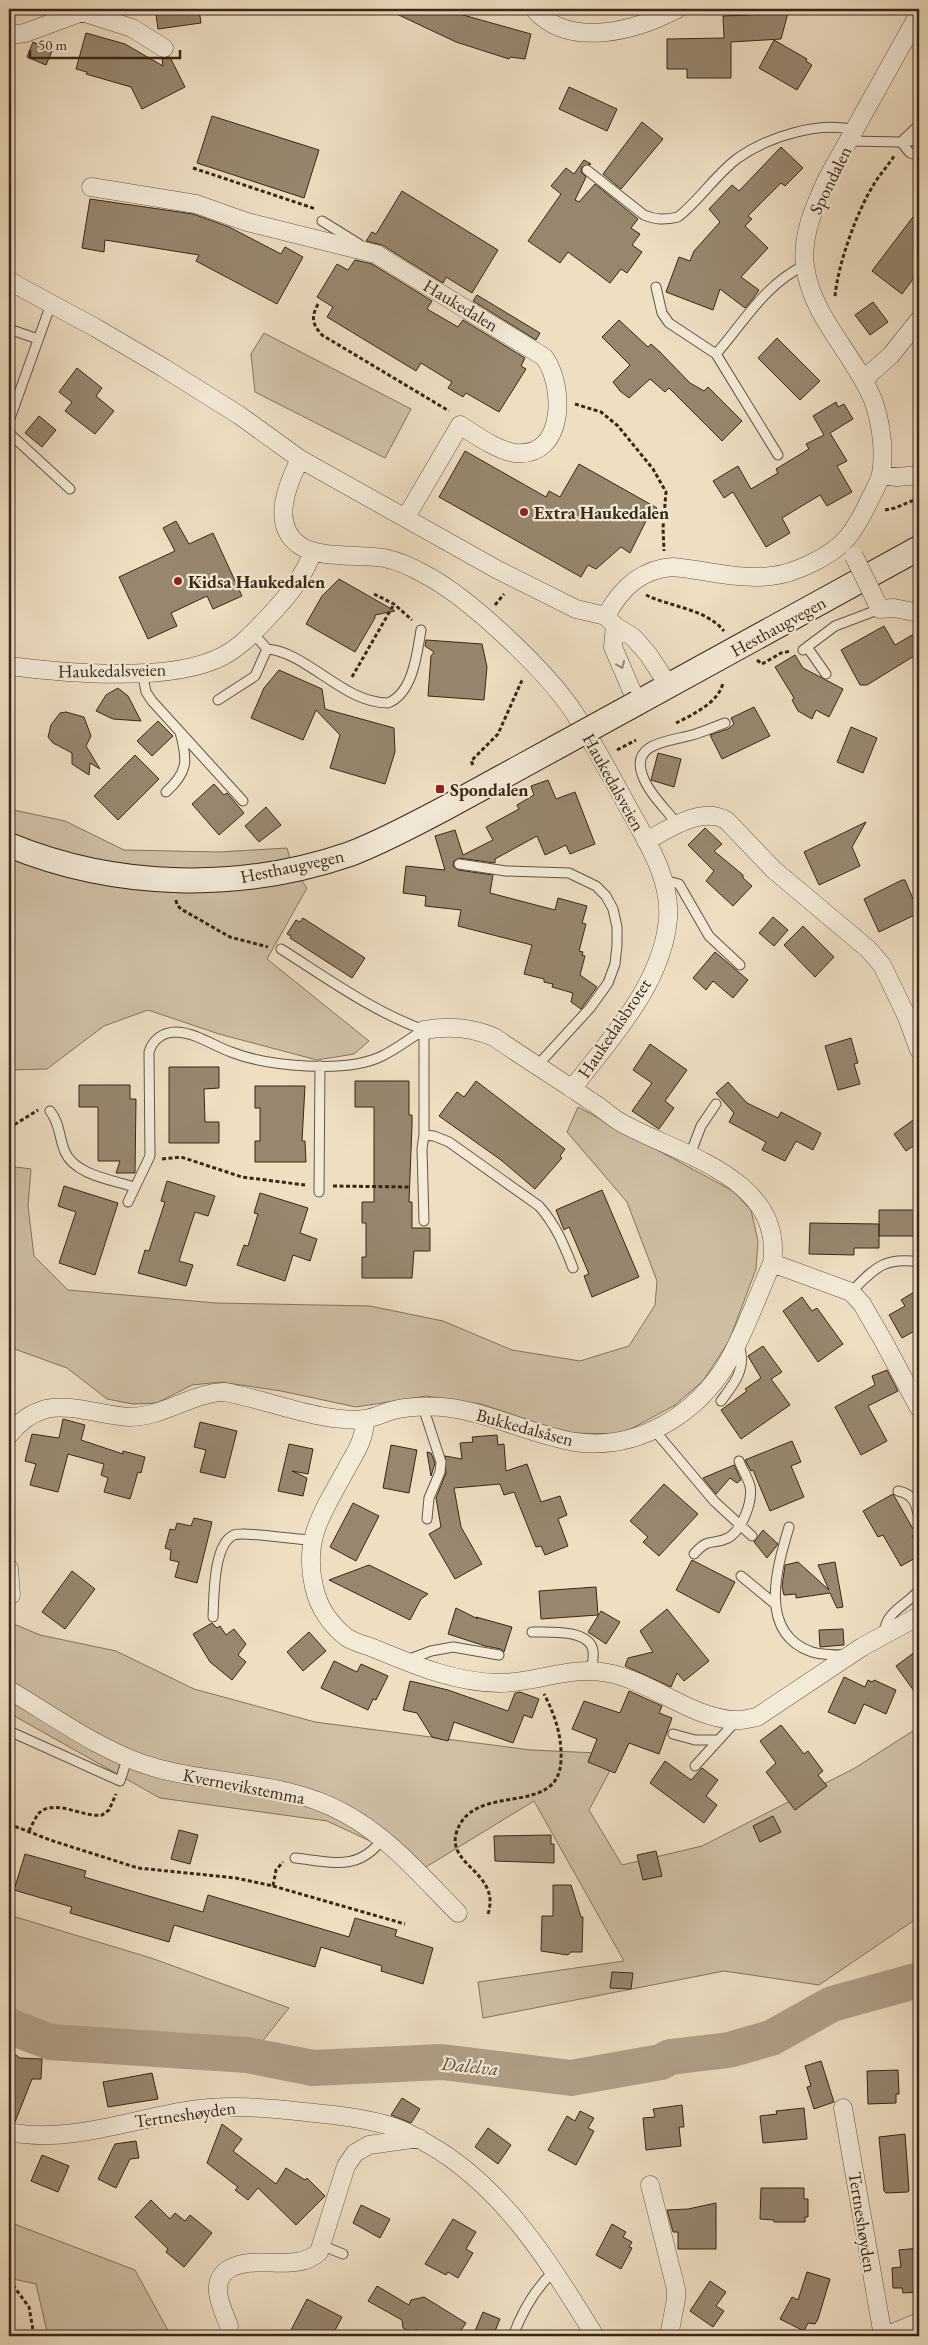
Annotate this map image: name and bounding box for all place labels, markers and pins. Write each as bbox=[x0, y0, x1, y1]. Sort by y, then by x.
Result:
place label: Extra Haukedalen bbox=[534, 501, 669, 524]
marker: Extra Haukedalen bbox=[518, 506, 530, 518]
place label: Kidsa Haukedalen bbox=[188, 570, 325, 593]
marker: Kidsa Haukedalen bbox=[172, 575, 184, 587]
place label: Spondalen bbox=[450, 778, 528, 801]
marker: Spondalen bbox=[434, 783, 446, 795]

